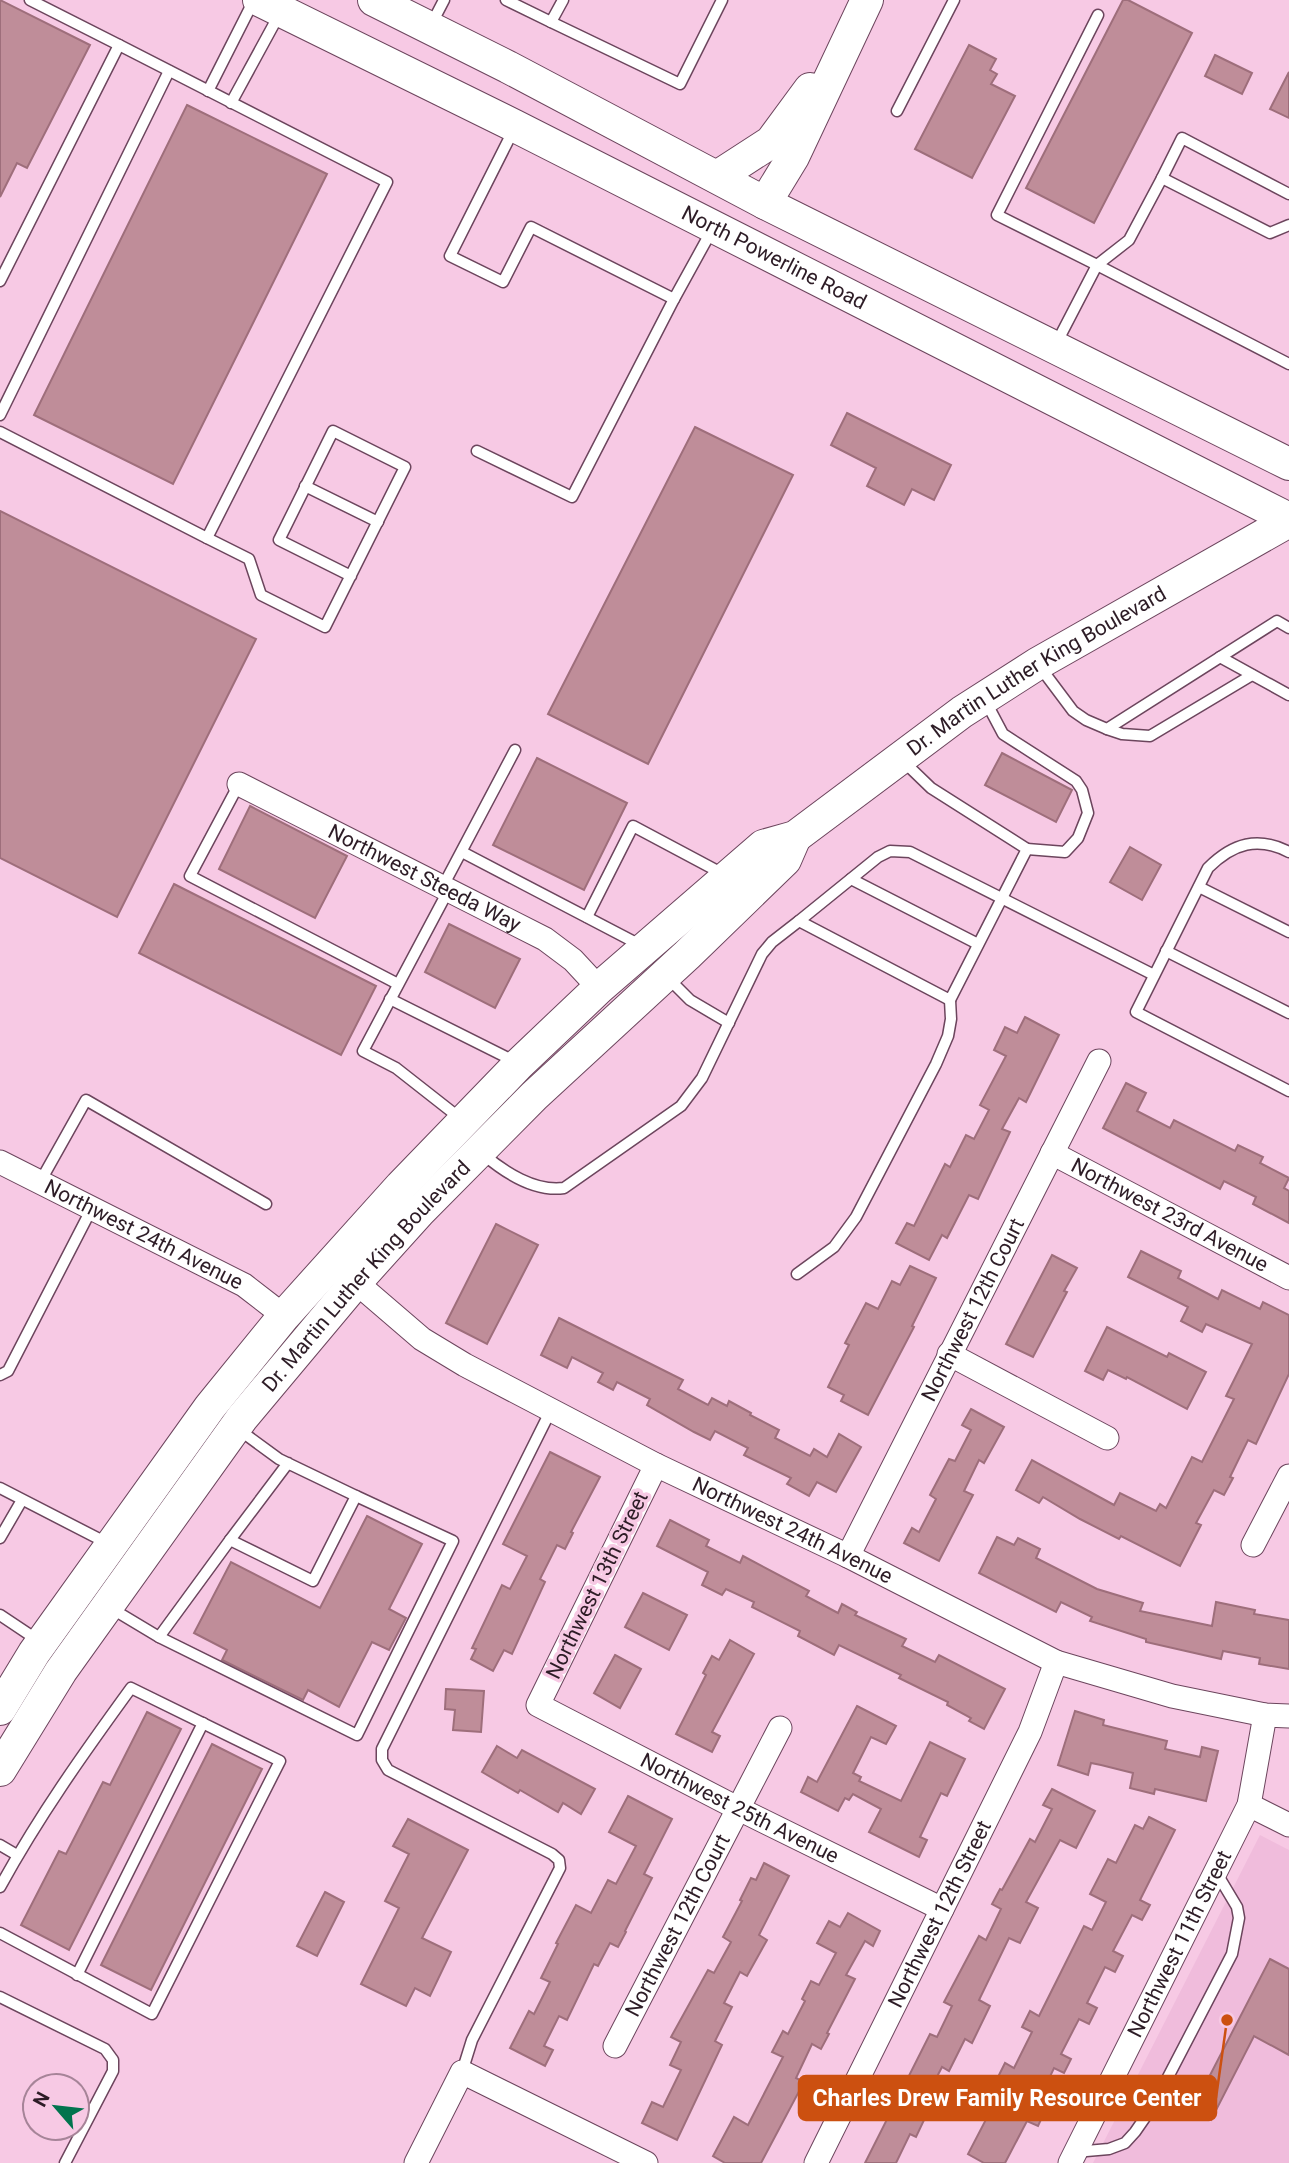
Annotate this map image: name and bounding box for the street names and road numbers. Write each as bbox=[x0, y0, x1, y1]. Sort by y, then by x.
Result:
street label: North Powerline Road bbox=[678, 201, 870, 314]
street label: Dr. Martin Luther King Boulevard bbox=[902, 581, 1170, 761]
street label: Northwest Steeda Way bbox=[324, 819, 525, 937]
street label: Northwest 23rd Avenue bbox=[1067, 1153, 1272, 1277]
street label: Dr. Martin Luther King Boulevard bbox=[257, 1156, 475, 1396]
street label: Northwest 24th Avenue bbox=[41, 1174, 247, 1294]
street label: Northwest 12th Court bbox=[916, 1214, 1029, 1405]
street label: Northwest 24th Avenue bbox=[689, 1472, 896, 1589]
street label: Northwest 13th Street bbox=[541, 1487, 653, 1683]
street label: Northwest 25th Avenue bbox=[636, 1748, 843, 1868]
street label: Northwest 12th Street bbox=[883, 1816, 996, 2011]
street label: Northwest 12th Court bbox=[620, 1830, 735, 2020]
street label: Northwest 11th Street bbox=[1123, 1846, 1236, 2041]

